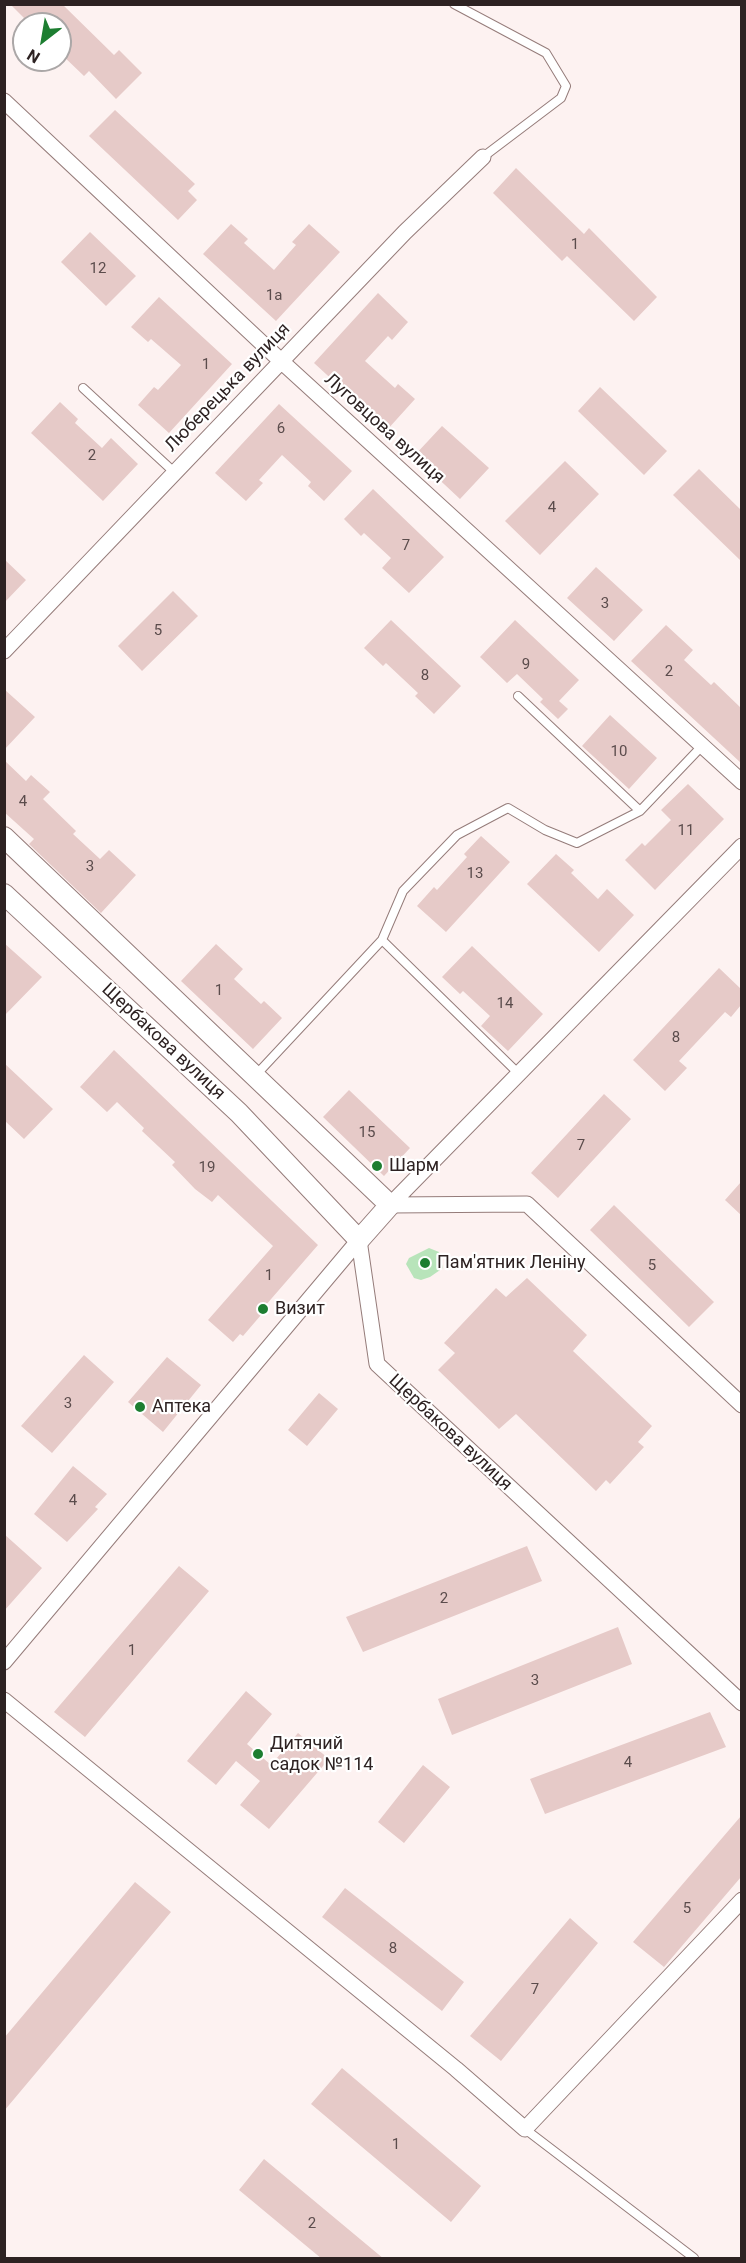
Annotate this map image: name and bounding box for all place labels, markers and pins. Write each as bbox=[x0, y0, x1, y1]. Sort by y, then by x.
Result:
place label: Шарм bbox=[389, 1155, 439, 1177]
marker: Шарм bbox=[370, 1159, 384, 1173]
place label: Пам'ятник Леніну bbox=[437, 1252, 586, 1274]
marker: Пам'ятник Леніну bbox=[418, 1256, 432, 1270]
place label: Визит bbox=[275, 1298, 325, 1320]
marker: Визит bbox=[256, 1302, 270, 1316]
place label: Аптека bbox=[152, 1396, 211, 1418]
marker: Аптека bbox=[133, 1400, 147, 1414]
place label: Дитячий садок №114 bbox=[270, 1733, 373, 1776]
marker: Дитячий садок №114 bbox=[251, 1747, 265, 1761]

